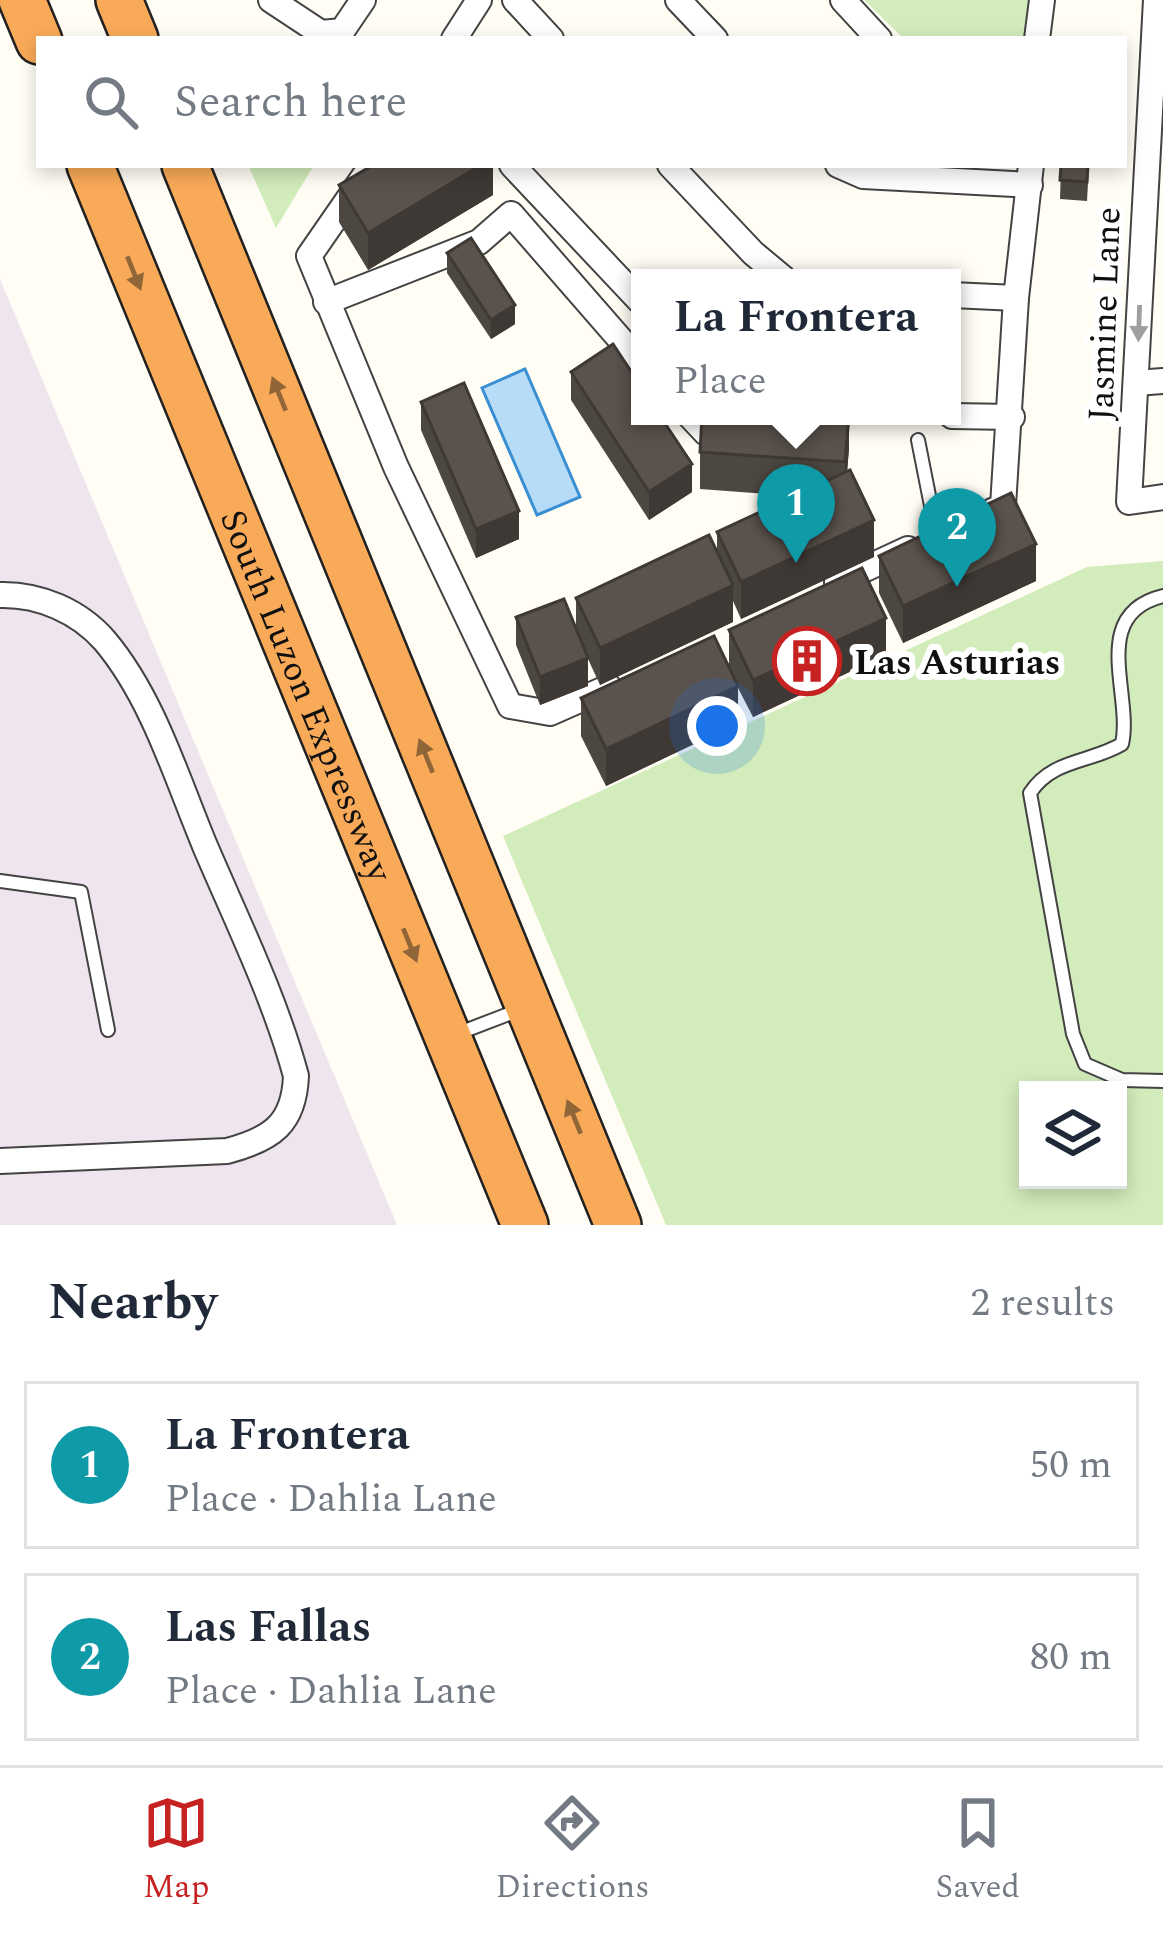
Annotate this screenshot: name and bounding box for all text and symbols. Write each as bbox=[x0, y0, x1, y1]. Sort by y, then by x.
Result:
search box bbox=[36, 36, 1127, 168]
text: Search here bbox=[174, 68, 407, 137]
icon: search bbox=[78, 69, 144, 135]
street label: Jasmine Lane bbox=[1074, 206, 1137, 422]
one-way arrow bbox=[125, 256, 144, 292]
popup bbox=[631, 269, 961, 425]
text: La Frontera bbox=[674, 283, 918, 352]
one-way arrow bbox=[1129, 305, 1148, 343]
text: Place bbox=[674, 352, 767, 411]
one-way arrow bbox=[269, 376, 288, 412]
pin: 1 bbox=[757, 464, 835, 563]
pin: 2 bbox=[918, 488, 996, 587]
street label: South Luzon Expressway bbox=[204, 502, 407, 892]
building icon: Las Asturias bbox=[772, 626, 842, 696]
place label: Las Asturias bbox=[854, 636, 1060, 691]
your location bbox=[687, 696, 747, 756]
one-way arrow bbox=[416, 737, 435, 773]
one-way arrow bbox=[401, 927, 420, 963]
map controls bbox=[1019, 1081, 1127, 1189]
button: layers bbox=[1019, 1081, 1127, 1189]
one-way arrow bbox=[564, 1098, 583, 1134]
text: Nearby bbox=[48, 1264, 217, 1342]
text: 2 results bbox=[971, 1274, 1115, 1333]
text: La Frontera bbox=[165, 1401, 410, 1470]
text: 1 bbox=[79, 1436, 101, 1495]
text: 50 m bbox=[1030, 1436, 1112, 1495]
text: Place · Dahlia Lane bbox=[165, 1470, 497, 1529]
text: Las Fallas bbox=[165, 1593, 371, 1662]
text: 2 bbox=[79, 1628, 101, 1687]
text: 80 m bbox=[1030, 1628, 1112, 1687]
text: Place · Dahlia Lane bbox=[165, 1662, 497, 1721]
tab: Map bbox=[143, 1790, 209, 1912]
tab: Directions bbox=[495, 1790, 649, 1912]
tab: Saved bbox=[935, 1790, 1020, 1912]

